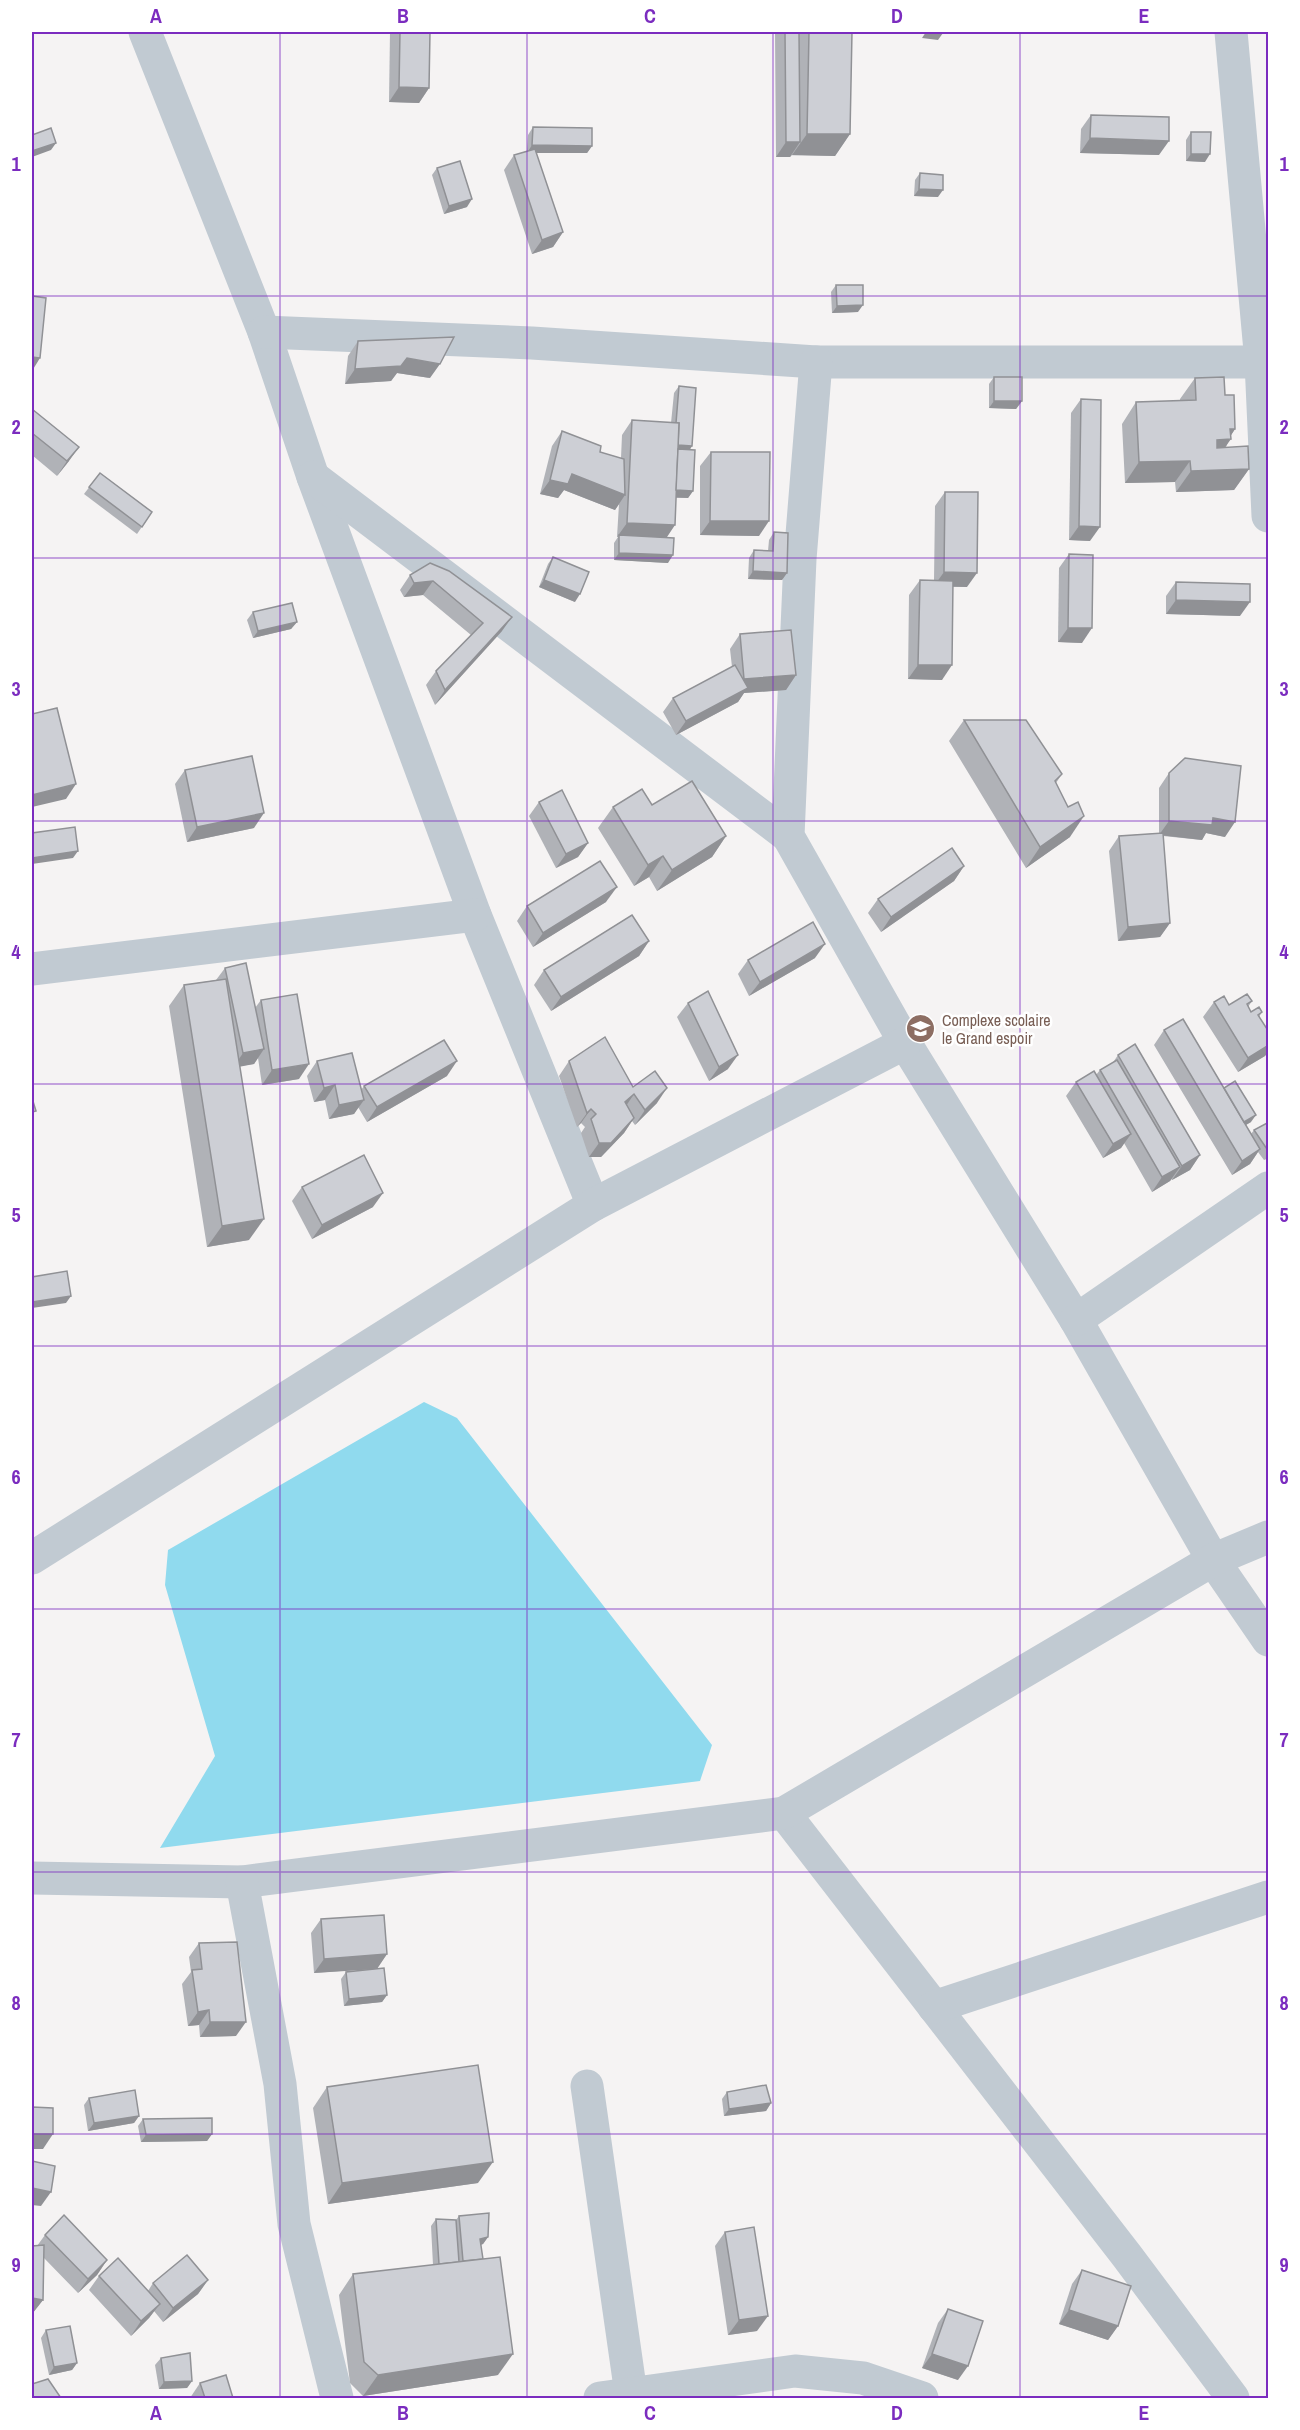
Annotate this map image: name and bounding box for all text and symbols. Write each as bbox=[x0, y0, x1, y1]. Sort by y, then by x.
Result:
text: A bbox=[150, 2, 162, 29]
text: B bbox=[397, 2, 409, 29]
text: C bbox=[644, 2, 656, 29]
text: D bbox=[891, 2, 903, 29]
text: E bbox=[1139, 2, 1150, 29]
text: 1 bbox=[11, 150, 21, 177]
text: 1 bbox=[1279, 150, 1289, 177]
text: 2 bbox=[11, 413, 21, 440]
text: 2 bbox=[1279, 413, 1289, 440]
text: 3 bbox=[11, 675, 21, 702]
text: 3 bbox=[1279, 675, 1289, 702]
text: 4 bbox=[11, 938, 21, 965]
text: 4 bbox=[1279, 938, 1289, 965]
place label: Complexe scolaire le Grand espoir bbox=[942, 1009, 1051, 1049]
school or university icon: Complexe scolaire le Grand espoir bbox=[905, 1013, 937, 1045]
text: 5 bbox=[11, 1201, 21, 1228]
text: 5 bbox=[1279, 1201, 1289, 1228]
text: 6 bbox=[11, 1463, 21, 1490]
text: 6 bbox=[1279, 1463, 1289, 1490]
text: 7 bbox=[11, 1726, 21, 1753]
text: 7 bbox=[1279, 1726, 1289, 1753]
text: 8 bbox=[11, 1989, 21, 2016]
text: 8 bbox=[1279, 1989, 1289, 2016]
text: 9 bbox=[11, 2251, 21, 2278]
text: 9 bbox=[1279, 2251, 1289, 2278]
text: A bbox=[150, 2399, 162, 2426]
text: B bbox=[397, 2399, 409, 2426]
text: C bbox=[644, 2399, 656, 2426]
text: D bbox=[891, 2399, 903, 2426]
text: E bbox=[1139, 2399, 1150, 2426]

